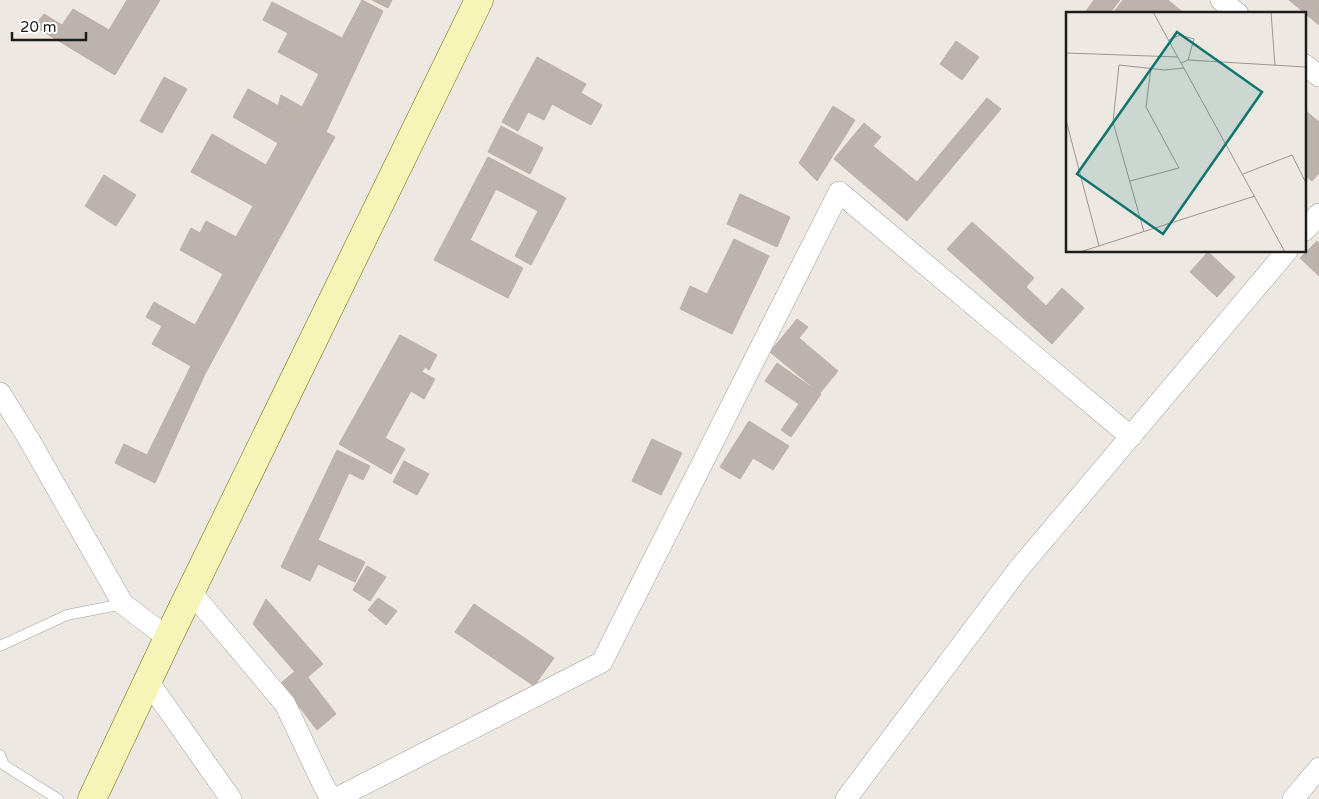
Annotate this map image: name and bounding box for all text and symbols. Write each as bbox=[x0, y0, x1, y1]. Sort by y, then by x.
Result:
scale bar bbox=[12, 10, 86, 42]
inset map bbox=[1066, 12, 1306, 252]
text: 20 m bbox=[20, 18, 57, 36]

